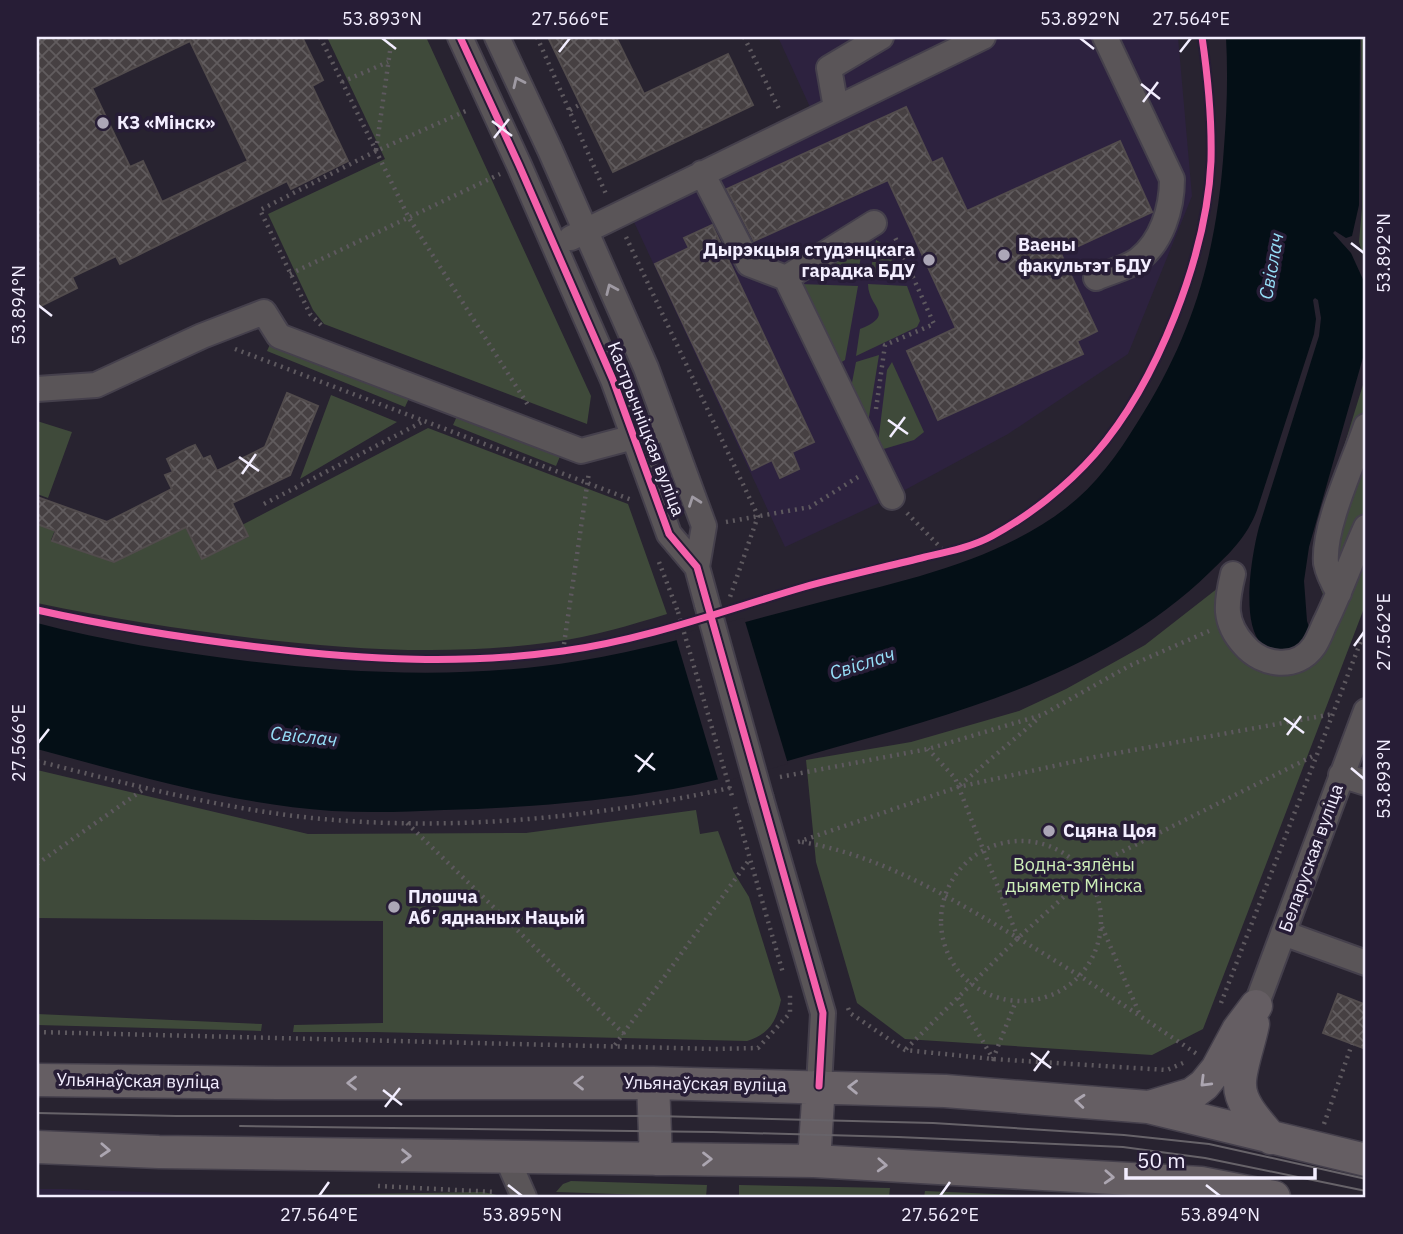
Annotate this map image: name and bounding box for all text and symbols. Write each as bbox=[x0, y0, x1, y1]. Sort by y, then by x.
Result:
text: 53.893°N bbox=[342, 7, 422, 30]
text: 27.566°E bbox=[531, 7, 609, 30]
text: 53.892°N bbox=[1040, 7, 1120, 30]
text: 27.564°E bbox=[1152, 7, 1230, 30]
one-way arrow bbox=[512, 77, 526, 89]
place label: КЗ «Мінск» bbox=[117, 111, 215, 134]
marker: КЗ «Мінск» bbox=[95, 115, 111, 131]
text: 53.892°N bbox=[1372, 213, 1395, 293]
water label: Свіслач bbox=[1253, 231, 1289, 301]
place label: Ваены факультэт БДУ bbox=[1018, 233, 1152, 277]
place label: Дырэкцыя студэнцкага гарадка БДУ bbox=[703, 238, 916, 282]
marker: Ваены факультэт БДУ bbox=[996, 247, 1012, 263]
marker: Дырэкцыя студэнцкага гарадка БДУ bbox=[921, 252, 937, 268]
text: 53.894°N bbox=[7, 265, 30, 345]
one-way arrow bbox=[605, 284, 619, 296]
street label: Кастрычніцкая вуліца bbox=[603, 338, 690, 520]
one-way arrow bbox=[688, 495, 702, 507]
text: 27.562°E bbox=[1372, 593, 1395, 671]
water label: Свіслач bbox=[826, 641, 898, 685]
text: 27.566°E bbox=[7, 704, 30, 782]
water label: Свіслач bbox=[269, 721, 339, 751]
text: 53.893°N bbox=[1372, 739, 1395, 819]
street label: Беларуская вуліца bbox=[1273, 780, 1348, 935]
place label: Сцяна Цоя bbox=[1063, 819, 1157, 842]
marker: Сцяна Цоя bbox=[1041, 823, 1057, 839]
park label: Водна-зялёны дыяметр Мінска bbox=[1006, 853, 1143, 897]
place label: Плошча Абʼяднаных Нацый bbox=[408, 885, 585, 929]
marker: Плошча Абʼяднаных Нацый bbox=[386, 899, 402, 915]
street label: Ульянаўская вуліца bbox=[56, 1068, 220, 1093]
street label: Ульянаўская вуліца bbox=[623, 1071, 787, 1096]
one-way arrow bbox=[1200, 1074, 1213, 1087]
one-way arrow bbox=[346, 1075, 357, 1091]
one-way arrow bbox=[574, 1075, 584, 1091]
one-way arrow bbox=[847, 1079, 858, 1095]
one-way arrow bbox=[1074, 1094, 1085, 1109]
scale bar bbox=[1126, 1136, 1316, 1180]
one-way arrow bbox=[100, 1142, 111, 1157]
text: 50 m bbox=[1137, 1146, 1186, 1174]
one-way arrow bbox=[401, 1149, 412, 1164]
one-way arrow bbox=[702, 1151, 713, 1167]
one-way arrow bbox=[877, 1157, 888, 1172]
one-way arrow bbox=[1104, 1169, 1115, 1184]
text: 27.564°E bbox=[280, 1203, 358, 1226]
text: 53.895°N bbox=[482, 1203, 562, 1226]
text: 27.562°E bbox=[901, 1203, 979, 1226]
text: 53.894°N bbox=[1180, 1203, 1260, 1226]

